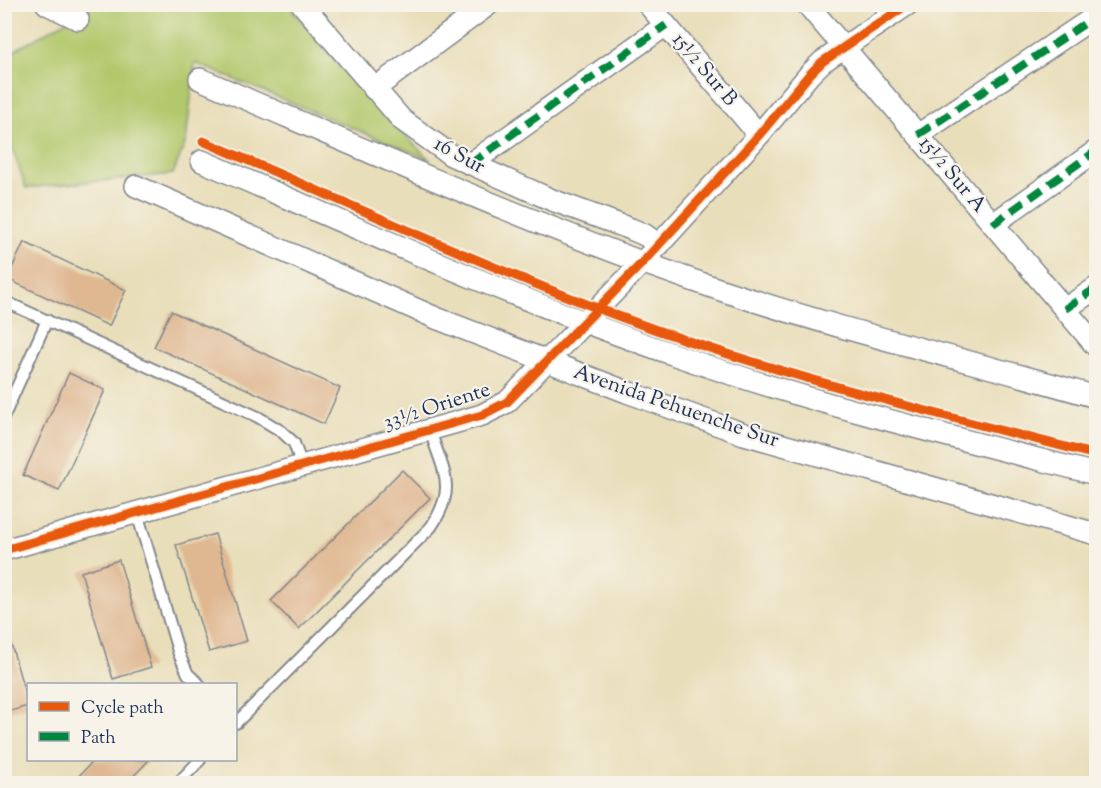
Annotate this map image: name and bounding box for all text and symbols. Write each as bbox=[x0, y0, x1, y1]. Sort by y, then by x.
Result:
street label: 15½ Sur B bbox=[664, 27, 744, 113]
street label: 16 Sur bbox=[428, 130, 490, 182]
street label: 15½ Sur A bbox=[911, 130, 993, 220]
street label: Avenida Pehuenche Sur bbox=[569, 358, 783, 456]
street label: 33½ Oriente bbox=[379, 376, 495, 438]
legend bbox=[27, 683, 237, 761]
text: Cycle path bbox=[81, 696, 164, 722]
text: Path bbox=[81, 726, 116, 752]

